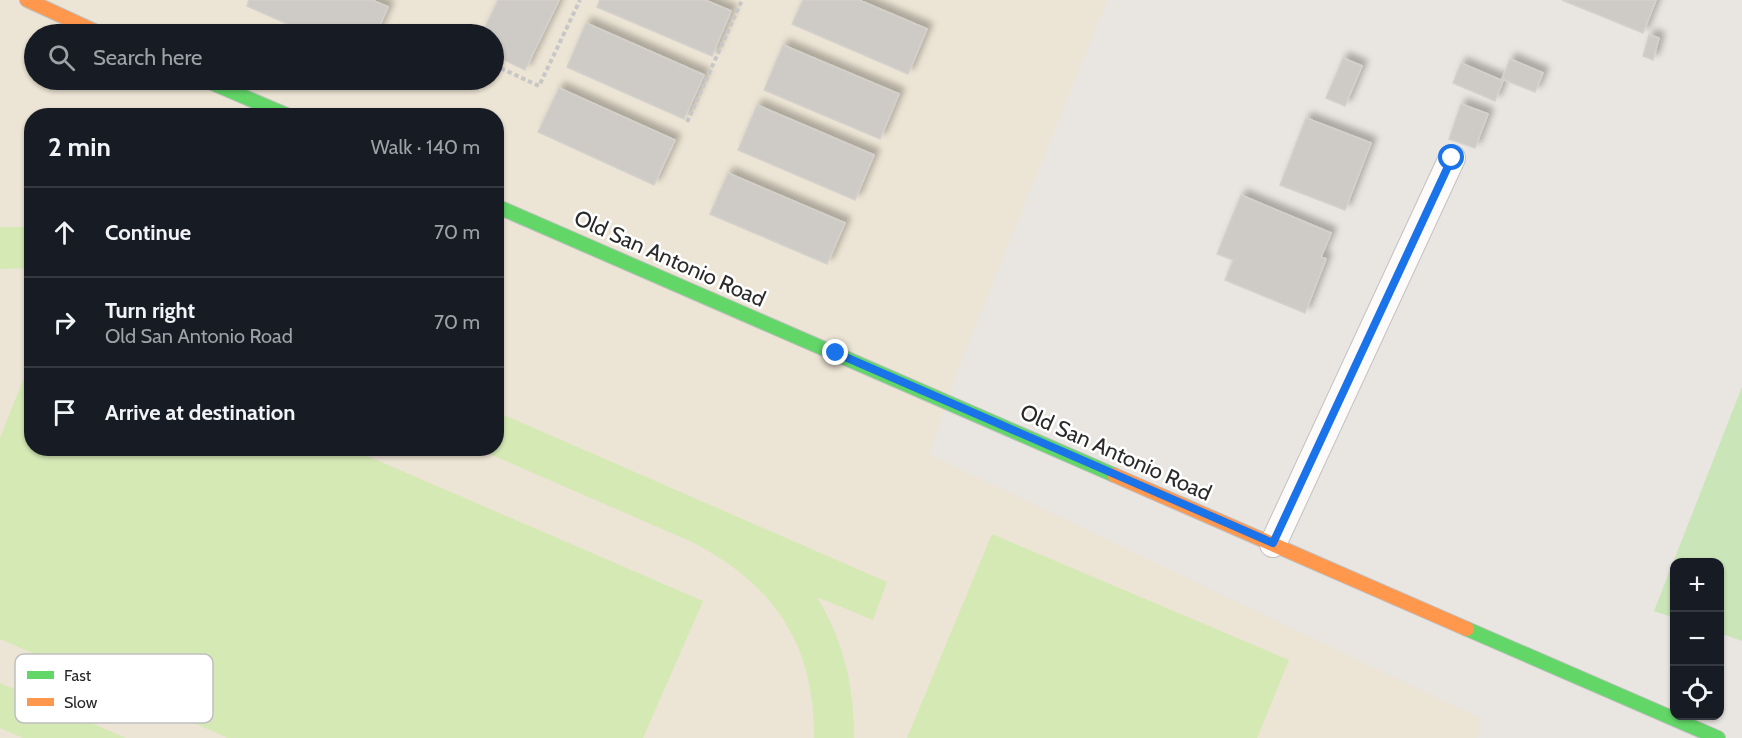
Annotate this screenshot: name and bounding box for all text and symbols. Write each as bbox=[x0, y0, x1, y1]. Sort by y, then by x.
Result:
search box bbox=[24, 24, 504, 90]
icon: search bbox=[45, 41, 78, 74]
text: Search here bbox=[93, 44, 202, 71]
text: 2 min bbox=[48, 131, 111, 163]
text: Walk · 140 m bbox=[371, 135, 480, 159]
route start bbox=[1438, 144, 1464, 170]
street label: Old San Antonio Road bbox=[570, 204, 770, 313]
icon: ahead bbox=[48, 216, 81, 249]
text: Continue bbox=[105, 219, 191, 246]
text: 70 m bbox=[434, 220, 480, 244]
text: Turn right bbox=[105, 297, 195, 324]
icon: right bbox=[48, 306, 81, 339]
text: 70 m bbox=[434, 310, 480, 334]
text: Old San Antonio Road bbox=[105, 324, 293, 348]
route end bbox=[822, 339, 848, 365]
icon: arrive bbox=[48, 396, 81, 429]
street label: Old San Antonio Road bbox=[1016, 398, 1216, 507]
text: Arrive at destination bbox=[105, 399, 295, 426]
map controls bbox=[1670, 558, 1724, 720]
button: + bbox=[1670, 558, 1724, 612]
button: − bbox=[1670, 612, 1724, 666]
legend bbox=[15, 654, 213, 723]
text: Fast bbox=[64, 666, 92, 685]
button: locate bbox=[1670, 666, 1724, 720]
text: Slow bbox=[64, 693, 98, 712]

